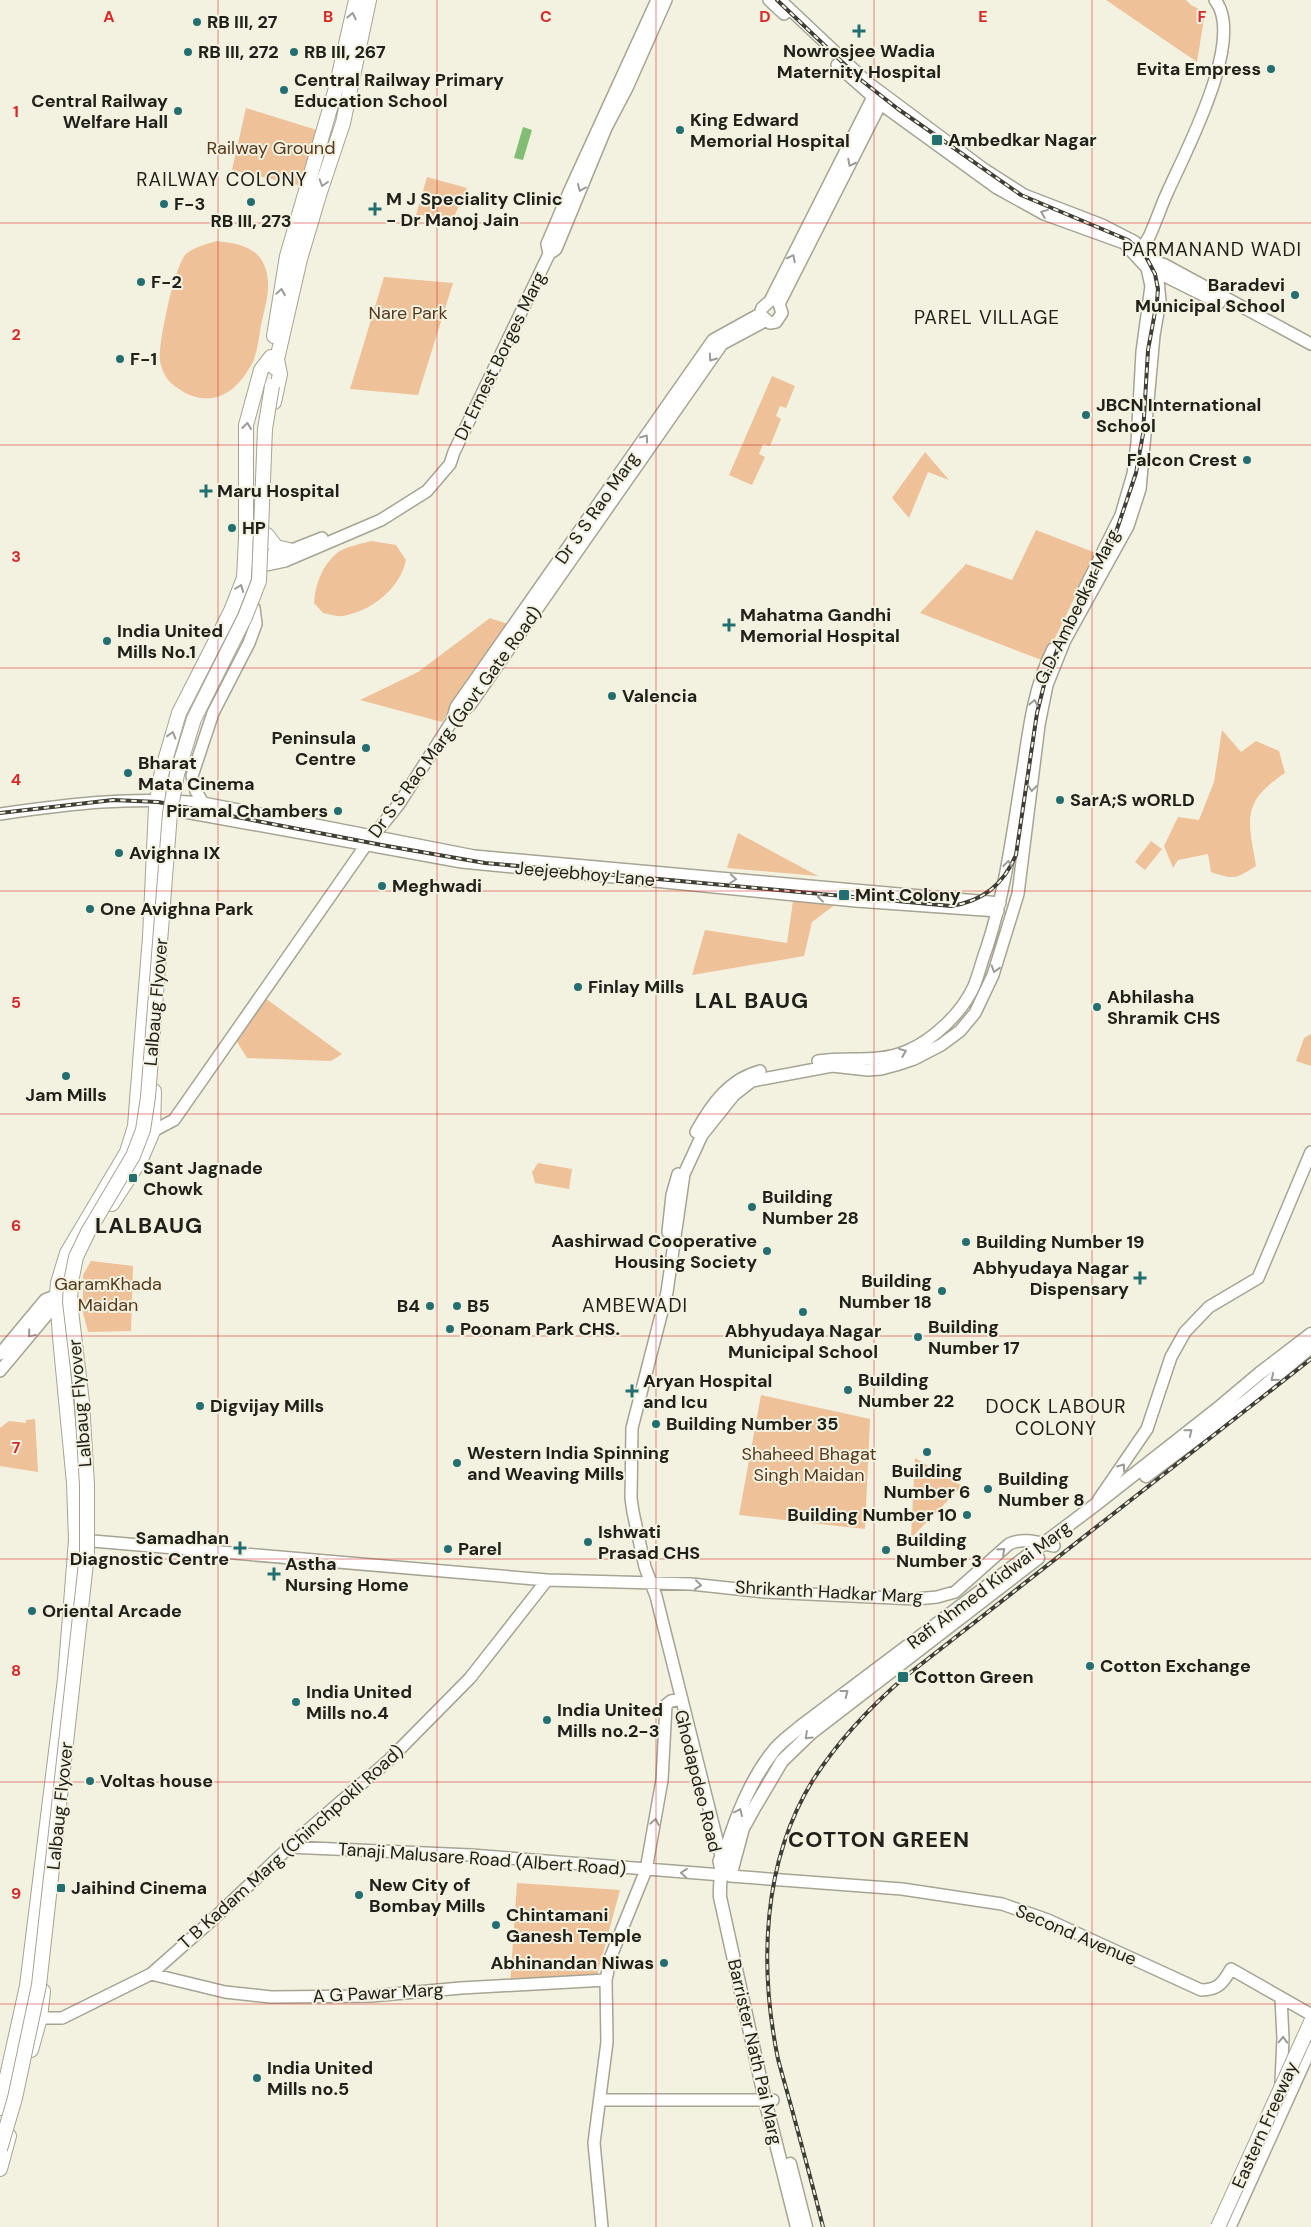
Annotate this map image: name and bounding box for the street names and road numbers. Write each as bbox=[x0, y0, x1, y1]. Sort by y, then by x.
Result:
street label: Dr Ernest Borges Marg bbox=[449, 268, 551, 444]
street label: Dr S S Rao Marg bbox=[549, 447, 645, 569]
street label: G.D. Ambedkar Marg bbox=[1029, 525, 1125, 689]
street label: Dr S S Rao Marg (Govt Gate Road) bbox=[363, 601, 547, 843]
street label: Jeejeebhoy Lane bbox=[514, 856, 656, 892]
street label: Lalbaug Flyover bbox=[138, 937, 174, 1067]
street label: Lalbaug Flyover bbox=[62, 1338, 98, 1468]
street label: Rafi Ahmed Kidwai Marg bbox=[902, 1515, 1076, 1655]
street label: Shrikanth Hadkar Marg bbox=[734, 1575, 924, 1609]
street label: Ghodapdeo Road bbox=[669, 1707, 727, 1855]
street label: T B Kadam Marg (Chinchpokli Road) bbox=[173, 1739, 409, 1955]
street label: Lalbaug Flyover bbox=[41, 1741, 79, 1871]
street label: Tanaji Malusare Road (Albert Road) bbox=[337, 1837, 627, 1881]
street label: Second Avenue bbox=[1012, 1899, 1140, 1971]
street label: Barrister Nath Pai Marg bbox=[722, 1957, 788, 2147]
street label: A G Pawar Marg bbox=[312, 1978, 444, 2008]
street label: Eastern Freeway bbox=[1226, 2058, 1304, 2192]

